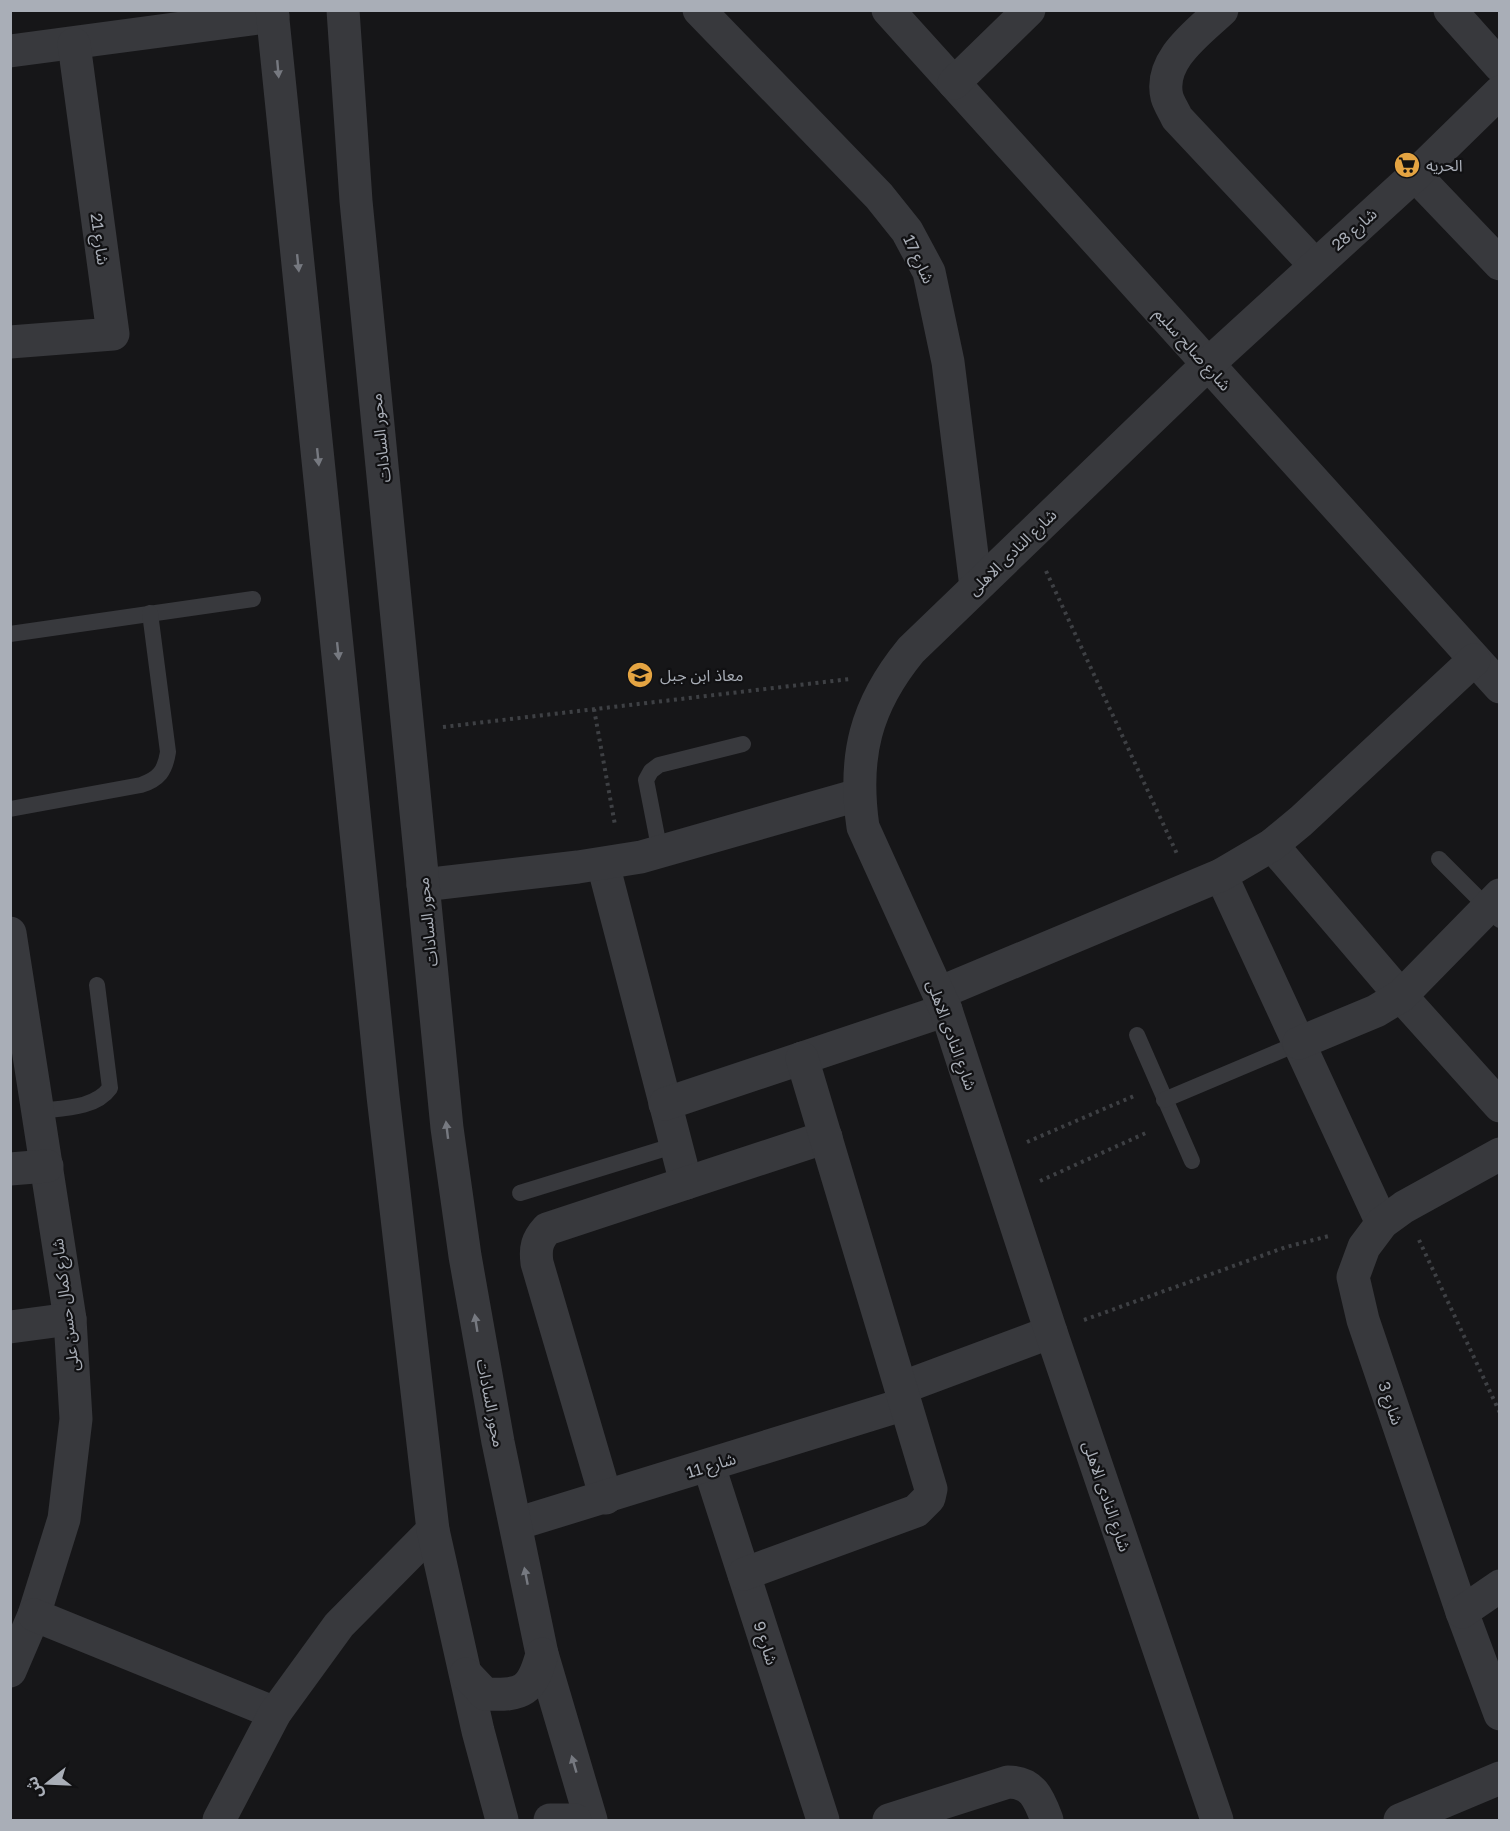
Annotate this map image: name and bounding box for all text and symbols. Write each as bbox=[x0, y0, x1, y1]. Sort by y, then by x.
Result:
one-way arrow bbox=[273, 59, 283, 78]
supermarket icon: الحريه bbox=[1392, 150, 1422, 180]
place label: الحريه bbox=[1426, 155, 1463, 175]
street label: شارع 28 bbox=[1327, 203, 1383, 257]
street label: شارع 21 bbox=[83, 212, 114, 267]
street label: شارع 17 bbox=[896, 231, 939, 288]
one-way arrow bbox=[293, 253, 303, 272]
street label: شارع صالح سليم bbox=[1148, 303, 1236, 397]
street label: محور السادات bbox=[365, 392, 395, 484]
one-way arrow bbox=[313, 447, 323, 466]
street label: شارع النادى الاهلى bbox=[963, 505, 1063, 602]
one-way arrow bbox=[333, 641, 343, 660]
school or university icon: معاذ ابن جبل bbox=[625, 660, 655, 690]
place label: معاذ ابن جبل bbox=[660, 665, 743, 685]
street label: محور السادات bbox=[412, 876, 442, 968]
street label: شارع النادى الاهلى bbox=[920, 977, 981, 1094]
one-way arrow bbox=[443, 1120, 452, 1139]
street label: شارع كمال حسن على bbox=[47, 1237, 86, 1373]
one-way arrow bbox=[472, 1313, 481, 1332]
street label: محور السادات bbox=[473, 1357, 509, 1449]
street label: شارع 3 bbox=[1371, 1379, 1408, 1428]
street label: شارع النادى الاهلى bbox=[1076, 1438, 1135, 1555]
street label: شارع 11 bbox=[684, 1448, 739, 1485]
one-way arrow bbox=[521, 1566, 530, 1585]
street label: شارع 9 bbox=[747, 1619, 782, 1668]
north arrow bbox=[18, 1753, 78, 1813]
one-way arrow bbox=[569, 1755, 579, 1773]
text: ش bbox=[21, 1774, 47, 1801]

